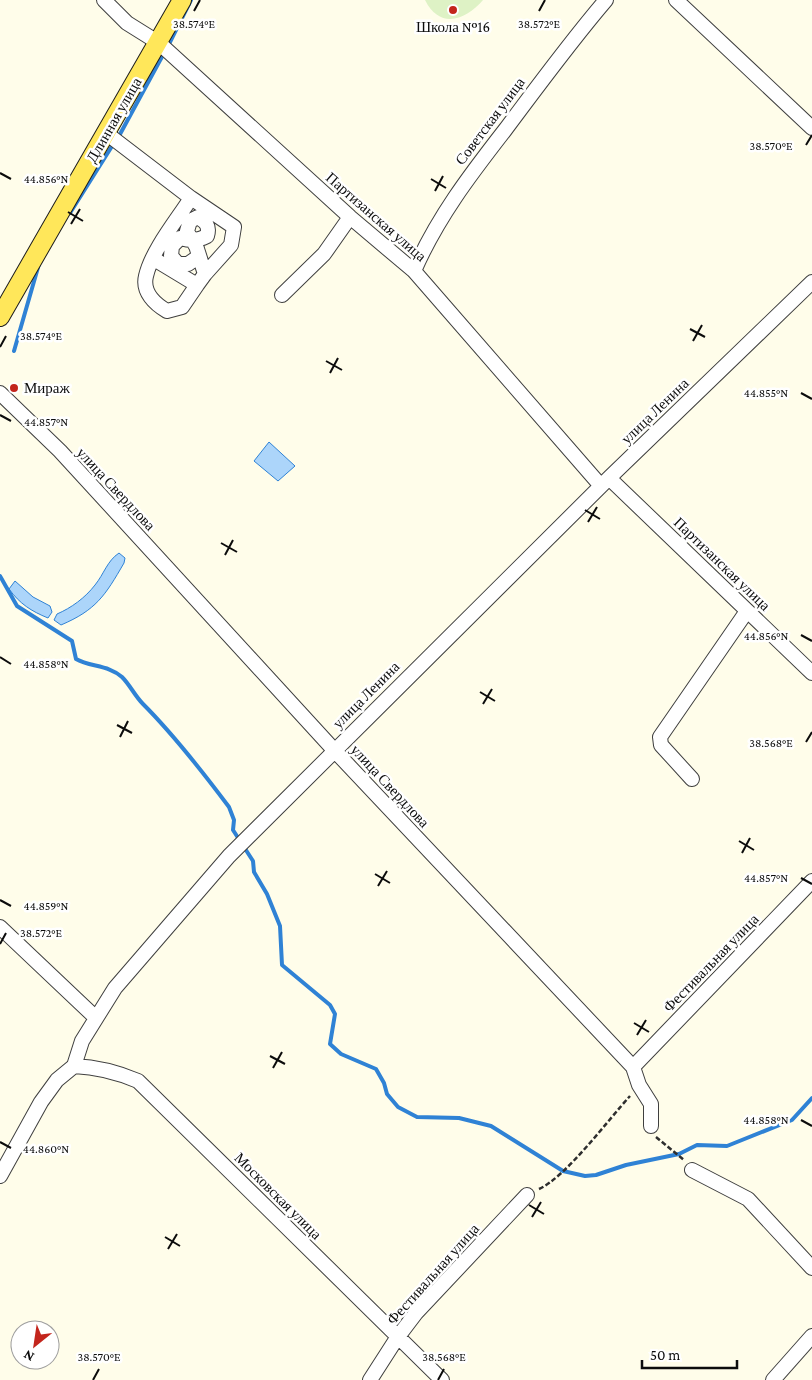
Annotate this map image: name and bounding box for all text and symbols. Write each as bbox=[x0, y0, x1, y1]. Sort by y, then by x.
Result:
marker: Школа №16 bbox=[447, 4, 459, 16]
text: 38.574°E bbox=[173, 17, 215, 31]
text: 38.572°E bbox=[518, 17, 560, 31]
place label: Школа №16 bbox=[416, 19, 490, 35]
street label: Длинная улица bbox=[83, 74, 145, 165]
street label: Советская улица bbox=[452, 74, 528, 168]
text: 38.570°E bbox=[750, 139, 793, 153]
street label: Партизанская улица bbox=[323, 169, 429, 265]
text: 44.856°N bbox=[24, 172, 68, 186]
text: 38.574°E bbox=[20, 329, 62, 343]
street label: улица Ленина bbox=[618, 375, 692, 447]
place label: Мираж bbox=[24, 380, 71, 396]
marker: Мираж bbox=[8, 382, 20, 394]
text: 44.855°N bbox=[744, 386, 788, 400]
text: 44.857°N bbox=[24, 415, 68, 429]
street label: улица Свердлова bbox=[74, 444, 159, 534]
street label: Партизанская улица bbox=[671, 514, 774, 614]
text: 44.856°N bbox=[744, 629, 788, 643]
text: 44.858°N bbox=[23, 657, 69, 671]
street label: улица Ленина bbox=[329, 658, 403, 732]
text: 38.568°E bbox=[749, 736, 793, 750]
street label: улица Свердлова bbox=[348, 741, 433, 831]
text: 44.857°N bbox=[744, 871, 788, 885]
text: 44.859°N bbox=[24, 899, 69, 913]
street label: Фестивальная улица bbox=[660, 911, 762, 1015]
text: 38.572°E bbox=[20, 926, 62, 940]
text: 44.858°N bbox=[743, 1113, 789, 1127]
text: 44.860°N bbox=[23, 1142, 69, 1156]
street label: Московская улица bbox=[231, 1149, 325, 1243]
street label: Фестивальная улица bbox=[384, 1220, 483, 1327]
north arrow bbox=[10, 1320, 60, 1370]
scale bar bbox=[642, 1338, 737, 1370]
text: N bbox=[20, 1347, 37, 1366]
text: 50 m bbox=[650, 1347, 680, 1363]
text: 38.570°E bbox=[78, 1350, 121, 1364]
text: 38.568°E bbox=[422, 1350, 466, 1364]

